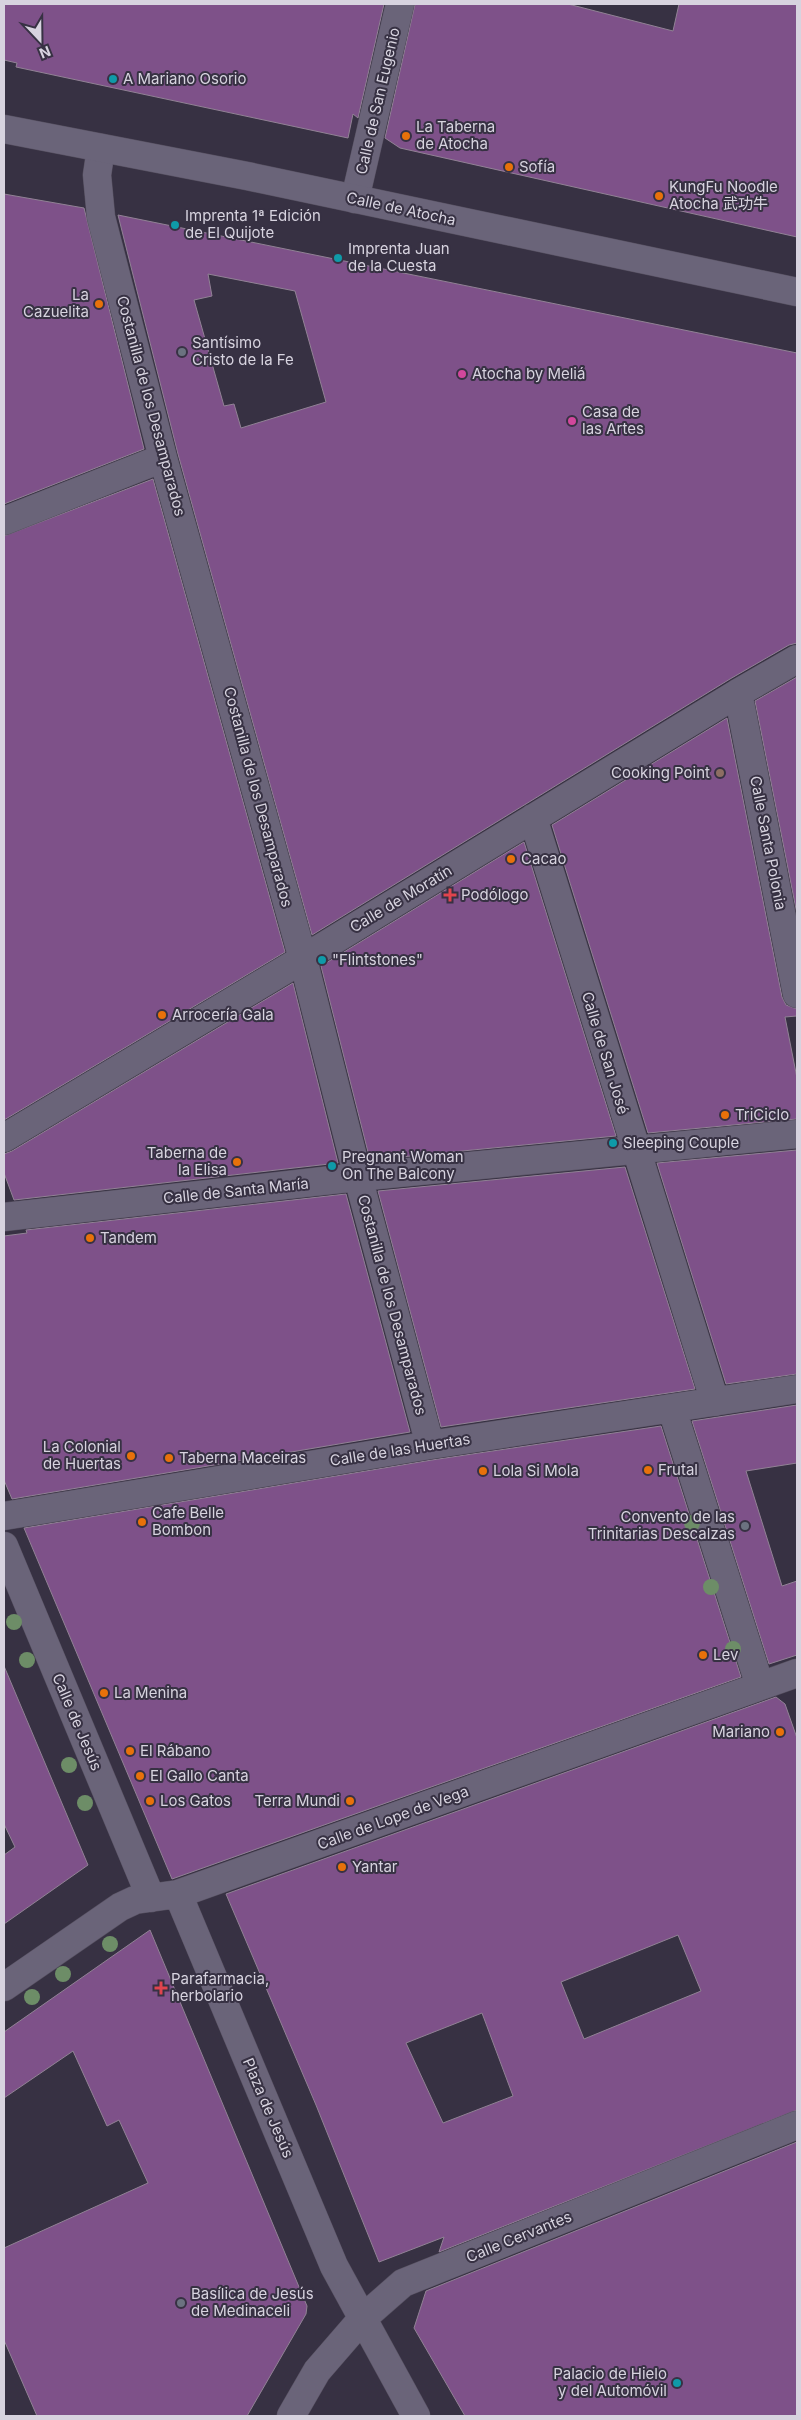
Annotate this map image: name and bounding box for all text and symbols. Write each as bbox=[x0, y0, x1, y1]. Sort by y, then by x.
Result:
north arrow bbox=[15, 15, 65, 65]
street label: Calle de San Eugenio bbox=[351, 26, 404, 176]
text: N bbox=[37, 43, 53, 62]
place label: A Mariano Osorio bbox=[123, 69, 246, 88]
marker: A Mariano Osorio bbox=[107, 73, 119, 85]
place label: La Taberna de Atocha bbox=[416, 117, 495, 153]
marker: La Taberna de Atocha bbox=[400, 130, 412, 142]
place label: Sofía bbox=[519, 157, 555, 176]
marker: Sofía bbox=[503, 161, 515, 173]
place label: KungFu Noodle Atocha 武功牛 bbox=[669, 177, 778, 213]
street label: Calle de Atocha bbox=[345, 188, 458, 229]
marker: KungFu Noodle Atocha 武功牛 bbox=[653, 190, 665, 202]
place label: Imprenta 1ª Edición de El Quijote bbox=[185, 206, 321, 242]
marker: Imprenta 1ª Edición de El Quijote bbox=[169, 219, 181, 231]
place label: Imprenta Juan de la Cuesta bbox=[348, 239, 450, 275]
marker: Imprenta Juan de la Cuesta bbox=[332, 252, 344, 264]
place label: La Cazuelita bbox=[23, 285, 89, 321]
street label: Costanilla de los Desamparados bbox=[113, 294, 190, 518]
marker: La Cazuelita bbox=[93, 298, 105, 310]
place label: Santísimo Cristo de la Fe bbox=[192, 333, 294, 369]
marker: Santísimo Cristo de la Fe bbox=[176, 346, 188, 358]
place label: Atocha by Meliá bbox=[472, 364, 585, 383]
marker: Atocha by Meliá bbox=[456, 368, 468, 380]
place label: Casa de las Artes bbox=[582, 402, 644, 438]
marker: Casa de las Artes bbox=[566, 415, 578, 427]
street label: Costanilla de los Desamparados bbox=[220, 685, 297, 909]
place label: Cooking Point bbox=[611, 763, 710, 782]
marker: Cooking Point bbox=[714, 767, 726, 779]
street label: Calle Santa Polonia bbox=[746, 774, 791, 912]
place label: Cacao bbox=[521, 849, 567, 868]
marker: Cacao bbox=[505, 853, 517, 865]
street label: Calle de Moratín bbox=[346, 861, 455, 937]
place label: Podólogo bbox=[461, 885, 529, 904]
marker: Podólogo bbox=[443, 888, 457, 902]
place label: "Flintstones" bbox=[332, 950, 423, 969]
marker: "Flintstones" bbox=[316, 954, 328, 966]
street label: Calle de San José bbox=[578, 989, 633, 1116]
place label: Arrocería Gala bbox=[172, 1005, 274, 1024]
marker: Arrocería Gala bbox=[156, 1009, 168, 1021]
place label: TriCiclo bbox=[735, 1105, 789, 1124]
marker: TriCiclo bbox=[719, 1109, 731, 1121]
place label: Sleeping Couple bbox=[623, 1133, 739, 1152]
marker: Sleeping Couple bbox=[607, 1137, 619, 1149]
place label: Taberna de la Elisa bbox=[147, 1143, 227, 1179]
place label: Pregnant Woman On The Balcony bbox=[342, 1147, 464, 1183]
marker: Taberna de la Elisa bbox=[231, 1156, 243, 1168]
marker: Pregnant Woman On The Balcony bbox=[326, 1160, 338, 1172]
street label: Calle de Santa María bbox=[162, 1173, 310, 1208]
street label: Costanilla de los Desamparados bbox=[354, 1193, 431, 1417]
place label: Tandem bbox=[100, 1228, 157, 1247]
marker: Tandem bbox=[84, 1232, 96, 1244]
street label: Calle de las Huertas bbox=[328, 1429, 472, 1470]
place label: La Colonial de Huertas bbox=[43, 1437, 121, 1473]
place label: Taberna Maceiras bbox=[179, 1448, 306, 1467]
marker: La Colonial de Huertas bbox=[125, 1450, 137, 1462]
marker: Taberna Maceiras bbox=[163, 1452, 175, 1464]
place label: Frutal bbox=[658, 1460, 698, 1479]
place label: Lola Si Mola bbox=[493, 1461, 579, 1480]
marker: Frutal bbox=[642, 1464, 654, 1476]
marker: Lola Si Mola bbox=[477, 1465, 489, 1477]
place label: Cafe Belle Bombon bbox=[152, 1503, 224, 1539]
place label: Convento de las Trinitarias Descalzas bbox=[588, 1507, 735, 1543]
marker: Cafe Belle Bombon bbox=[136, 1516, 148, 1528]
marker: Convento de las Trinitarias Descalzas bbox=[739, 1520, 751, 1532]
place label: Lev bbox=[713, 1645, 739, 1664]
marker: Lev bbox=[697, 1649, 709, 1661]
street label: Calle de Jesús bbox=[48, 1670, 107, 1773]
place label: La Menina bbox=[114, 1683, 187, 1702]
marker: La Menina bbox=[98, 1687, 110, 1699]
place label: Mariano bbox=[712, 1722, 770, 1741]
marker: Mariano bbox=[774, 1726, 786, 1738]
place label: El Rábano bbox=[140, 1741, 210, 1760]
marker: El Rábano bbox=[124, 1745, 136, 1757]
place label: El Gallo Canta bbox=[150, 1766, 249, 1785]
marker: El Gallo Canta bbox=[134, 1770, 146, 1782]
street label: Calle de Lope de Vega bbox=[315, 1781, 471, 1854]
place label: Los Gatos bbox=[160, 1791, 231, 1810]
place label: Terra Mundi bbox=[254, 1791, 340, 1810]
marker: Los Gatos bbox=[144, 1795, 156, 1807]
marker: Terra Mundi bbox=[344, 1795, 356, 1807]
place label: Yantar bbox=[352, 1857, 398, 1876]
marker: Yantar bbox=[336, 1861, 348, 1873]
place label: Parafarmacia, herbolario bbox=[171, 1969, 269, 2005]
marker: Parafarmacia, herbolario bbox=[155, 1982, 167, 1994]
street label: Plaza de Jesús bbox=[239, 2055, 298, 2161]
street label: Calle Cervantes bbox=[463, 2207, 574, 2266]
place label: Basílica de Jesús de Medinaceli bbox=[191, 2284, 314, 2320]
marker: Basílica de Jesús de Medinaceli bbox=[175, 2297, 187, 2309]
place label: Palacio de Hielo y del Automóvil bbox=[553, 2364, 667, 2400]
marker: Palacio de Hielo y del Automóvil bbox=[671, 2377, 683, 2389]

